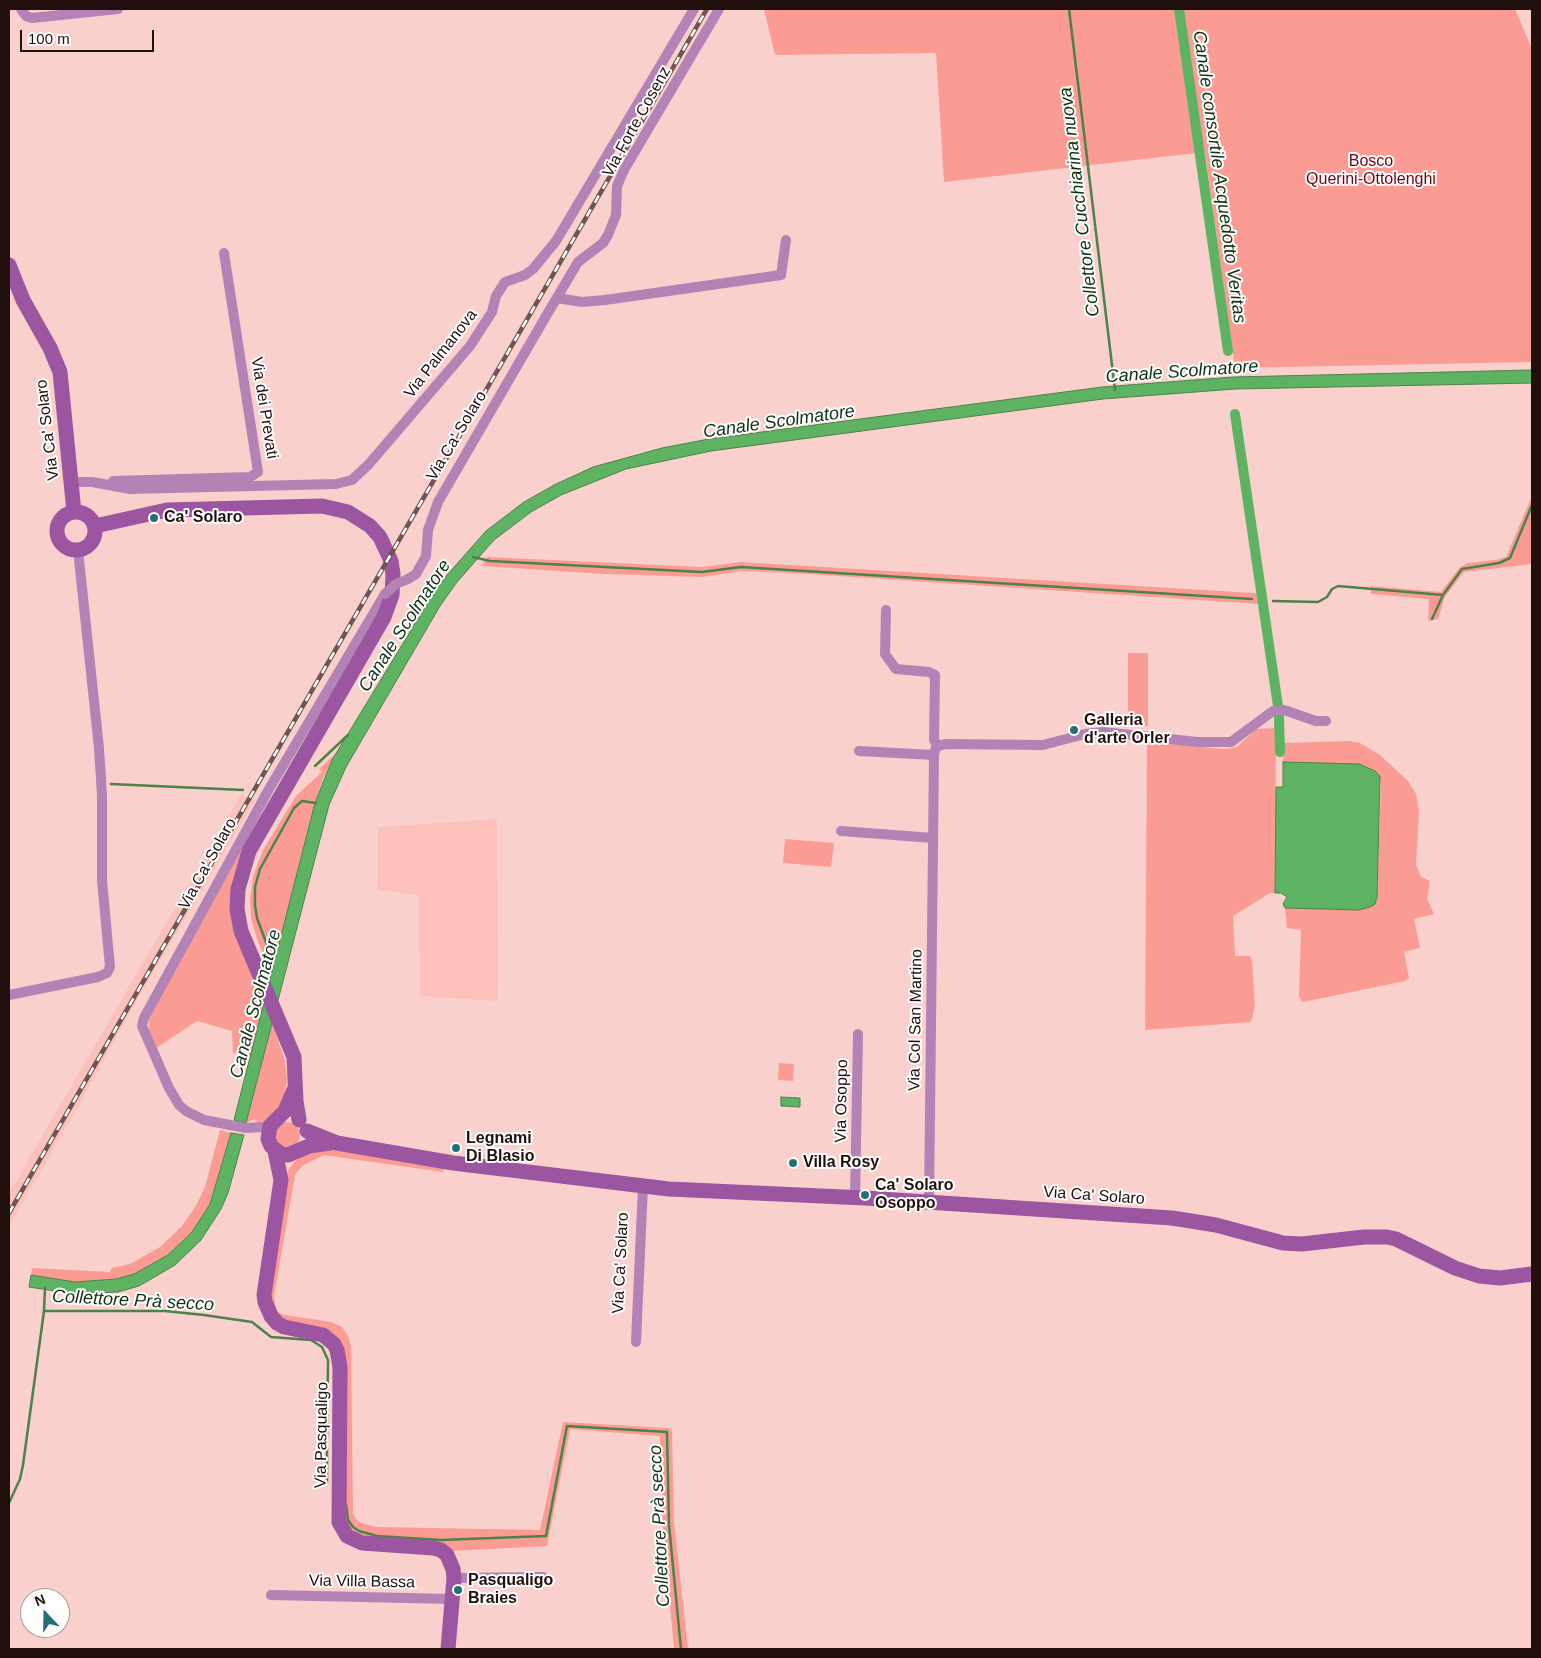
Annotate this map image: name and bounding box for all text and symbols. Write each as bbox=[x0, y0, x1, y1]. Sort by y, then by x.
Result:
scale bar bbox=[22, 20, 156, 52]
water label: Canale consortile Acquedotto Veritas bbox=[1188, 29, 1250, 325]
text: 100 m bbox=[28, 30, 70, 47]
street label: Via Forte Cosenz bbox=[599, 63, 675, 181]
water label: Collettore Cucchiarina nuova bbox=[1055, 86, 1105, 318]
park label: Bosco Querini-Ottolenghi bbox=[1306, 152, 1436, 190]
street label: Via Palmanova bbox=[400, 306, 482, 402]
street label: Via dei Prevati bbox=[246, 356, 282, 460]
water label: Canale Scolmatore bbox=[1105, 356, 1259, 388]
street label: Via Ca' Solaro bbox=[32, 378, 64, 482]
street label: Via Ca' Solaro bbox=[423, 388, 491, 484]
water label: Canale Scolmatore bbox=[702, 401, 856, 443]
place label: Ca' Solaro bbox=[164, 508, 242, 528]
marker: Ca' Solaro bbox=[148, 512, 160, 524]
water label: Canale Scolmatore bbox=[354, 556, 456, 696]
place label: Galleria d'arte Orler bbox=[1084, 711, 1170, 749]
marker: Galleria d'arte Orler bbox=[1068, 724, 1080, 736]
street label: Via Ca' Solaro bbox=[175, 815, 241, 913]
water label: Canale Scolmatore bbox=[226, 927, 286, 1081]
street label: Via Col San Martino bbox=[905, 949, 927, 1091]
street label: Via Osoppo bbox=[832, 1059, 852, 1143]
place label: Legnami Di Blasio bbox=[466, 1129, 534, 1167]
marker: Legnami Di Blasio bbox=[450, 1142, 462, 1154]
place label: Villa Rosy bbox=[803, 1153, 879, 1173]
marker: Villa Rosy bbox=[787, 1157, 799, 1169]
place label: Ca' Solaro Osoppo bbox=[875, 1176, 953, 1214]
street label: Via Ca' Solaro bbox=[1043, 1183, 1145, 1209]
marker: Ca' Solaro Osoppo bbox=[859, 1189, 871, 1201]
street label: Via Ca' Solaro bbox=[609, 1212, 633, 1314]
water label: Collettore Prà secco bbox=[52, 1286, 214, 1316]
street label: Via Pasqualigo bbox=[311, 1382, 333, 1488]
water label: Collettore Prà secco bbox=[645, 1445, 675, 1607]
street label: Via Villa Bassa bbox=[309, 1571, 415, 1593]
place label: Pasqualigo Braies bbox=[468, 1571, 553, 1609]
marker: Pasqualigo Braies bbox=[452, 1584, 464, 1596]
north arrow bbox=[20, 1588, 70, 1638]
text: N bbox=[32, 1591, 48, 1609]

